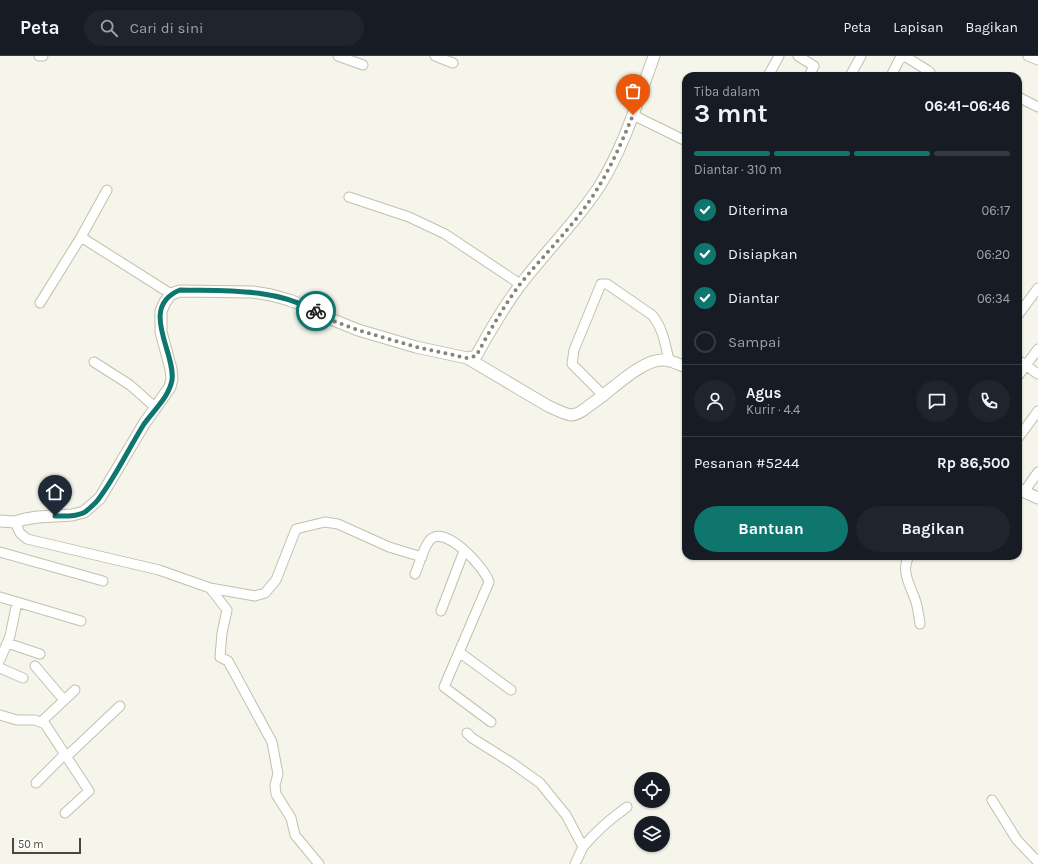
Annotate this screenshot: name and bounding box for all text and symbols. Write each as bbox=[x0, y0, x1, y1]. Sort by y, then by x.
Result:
search box bbox=[84, 10, 364, 46]
text: Peta bbox=[20, 17, 60, 39]
icon: search bbox=[98, 17, 120, 39]
text: Cari di sini bbox=[130, 19, 203, 37]
text: Peta bbox=[843, 19, 871, 36]
text: Lapisan bbox=[893, 19, 943, 36]
text: Bagikan bbox=[965, 19, 1018, 36]
pin bbox=[616, 74, 650, 115]
icon: bag bbox=[622, 80, 644, 102]
text: Tiba dalam bbox=[694, 84, 760, 99]
text: 06:41–06:46 bbox=[925, 97, 1010, 115]
text: 3 mnt bbox=[694, 98, 768, 129]
text: Diantar · 310 m bbox=[694, 162, 782, 177]
icon: check bbox=[694, 199, 716, 221]
text: Diterima bbox=[728, 201, 788, 219]
text: 06:17 bbox=[981, 203, 1010, 218]
icon: check bbox=[694, 243, 716, 265]
text: Disiapkan bbox=[728, 245, 798, 263]
text: 06:20 bbox=[977, 247, 1010, 262]
icon: check bbox=[694, 287, 716, 309]
text: Diantar bbox=[728, 289, 779, 307]
courier bbox=[296, 291, 336, 331]
text: 06:34 bbox=[977, 291, 1010, 306]
icon: bike bbox=[305, 300, 327, 322]
text: Sampai bbox=[728, 333, 781, 351]
button: person bbox=[694, 380, 736, 422]
button: chat bbox=[916, 380, 958, 422]
button: phone bbox=[968, 380, 1010, 422]
text: Agus bbox=[746, 384, 781, 402]
text: Kurir · 4.4 bbox=[746, 402, 800, 417]
text: Pesanan #5244 bbox=[694, 454, 799, 472]
text: Rp 86,500 bbox=[937, 454, 1010, 472]
pin bbox=[38, 475, 72, 516]
icon: home bbox=[44, 481, 66, 503]
button: Bantuan bbox=[694, 506, 848, 552]
button: Bagikan bbox=[856, 506, 1010, 552]
map controls bbox=[634, 772, 670, 852]
button: locate bbox=[634, 772, 670, 808]
button: layers bbox=[634, 816, 670, 852]
scale bar bbox=[12, 836, 81, 855]
text: 50 m bbox=[18, 838, 44, 851]

